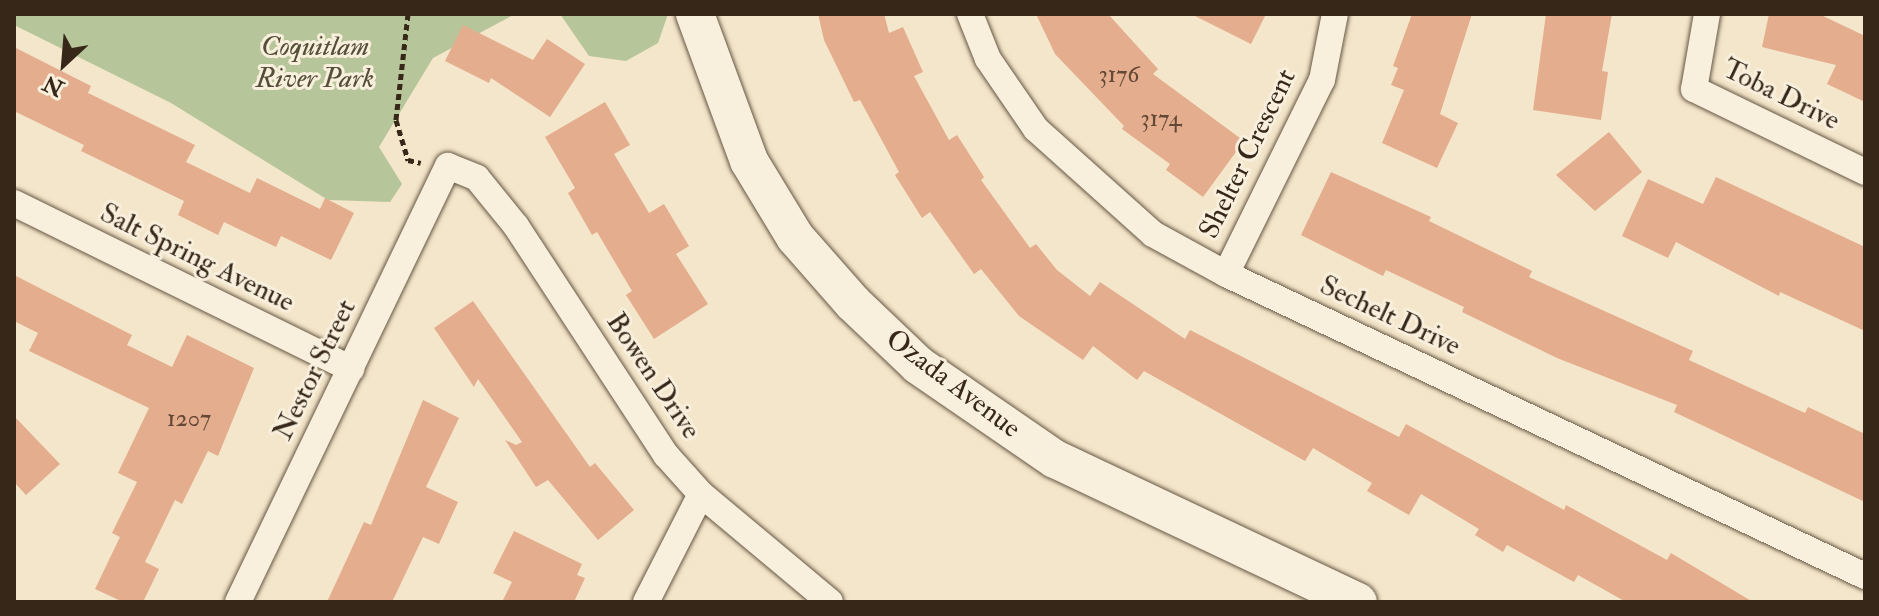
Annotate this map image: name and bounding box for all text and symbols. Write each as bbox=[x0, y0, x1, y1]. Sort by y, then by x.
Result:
north arrow bbox=[24, 24, 104, 104]
park label: Coquitlam River Park bbox=[256, 30, 374, 96]
street label: Toba Drive bbox=[1717, 52, 1845, 138]
house number: 3176 bbox=[1099, 61, 1139, 89]
street label: Shelter Crescent bbox=[1193, 64, 1303, 244]
text: N bbox=[38, 69, 68, 102]
house number: 3174 bbox=[1140, 105, 1182, 133]
street label: Salt Spring Avenue bbox=[94, 196, 300, 320]
street label: Sechelt Drive bbox=[1314, 269, 1466, 363]
street label: Nestor Street bbox=[267, 294, 363, 446]
street label: Bowen Drive bbox=[599, 307, 707, 445]
street label: Ozada Avenue bbox=[879, 322, 1027, 446]
house number: 1207 bbox=[167, 405, 211, 433]

